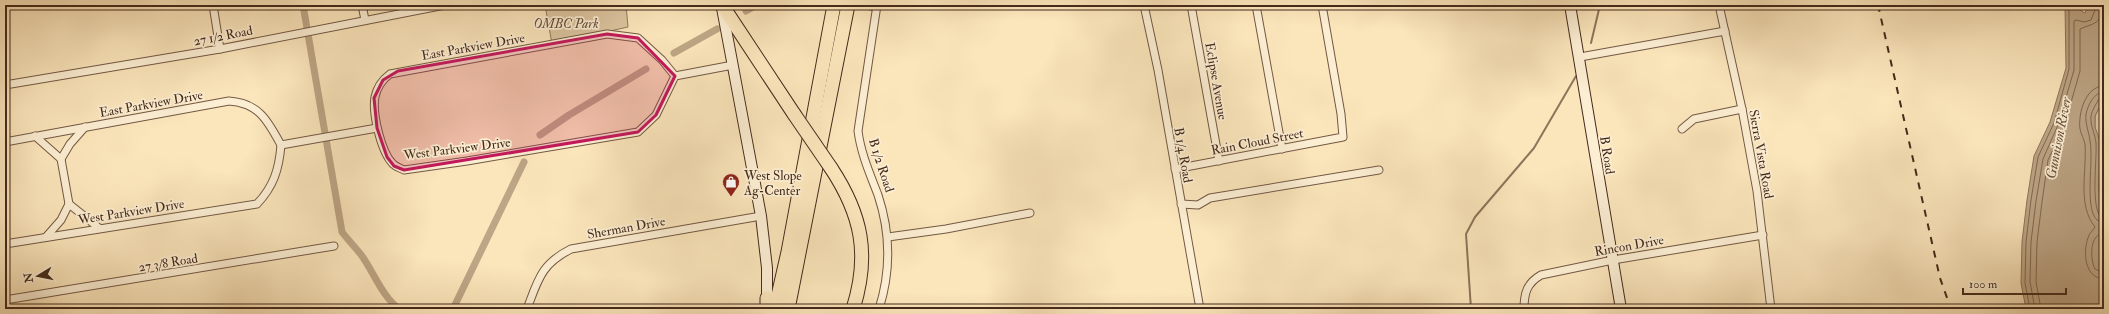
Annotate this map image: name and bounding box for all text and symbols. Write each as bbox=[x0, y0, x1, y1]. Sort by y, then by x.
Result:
park label: OMBC Park bbox=[533, 16, 599, 32]
street label: 27 1/2 Road bbox=[192, 22, 255, 50]
street label: East Parkview Drive bbox=[420, 30, 527, 64]
street label: Eclipse Avenue bbox=[1200, 41, 1231, 122]
street label: East Parkview Drive bbox=[98, 87, 205, 121]
water label: Gunnison River bbox=[2042, 95, 2075, 180]
street label: Sierra Vista Road bbox=[1745, 108, 1777, 201]
street label: Rain Cloud Street bbox=[1210, 125, 1305, 159]
street label: B 1/4 Road bbox=[1170, 126, 1196, 185]
street label: West Parkview Drive bbox=[402, 134, 512, 164]
street label: B Road bbox=[1596, 135, 1618, 176]
street label: B 1/2 Road bbox=[865, 136, 897, 195]
place label: West Slope Ag-Center bbox=[743, 168, 802, 199]
shop icon: West Slope Ag-Center bbox=[721, 172, 741, 197]
street label: West Parkview Drive bbox=[76, 196, 186, 228]
street label: Sherman Drive bbox=[586, 213, 667, 243]
street label: Rincon Drive bbox=[1593, 232, 1666, 260]
street label: 27 3/8 Road bbox=[137, 250, 200, 276]
north arrow bbox=[18, 256, 58, 296]
scale bar bbox=[1963, 270, 2066, 296]
text: N bbox=[21, 271, 36, 285]
text: 100 m bbox=[1969, 277, 1998, 292]

